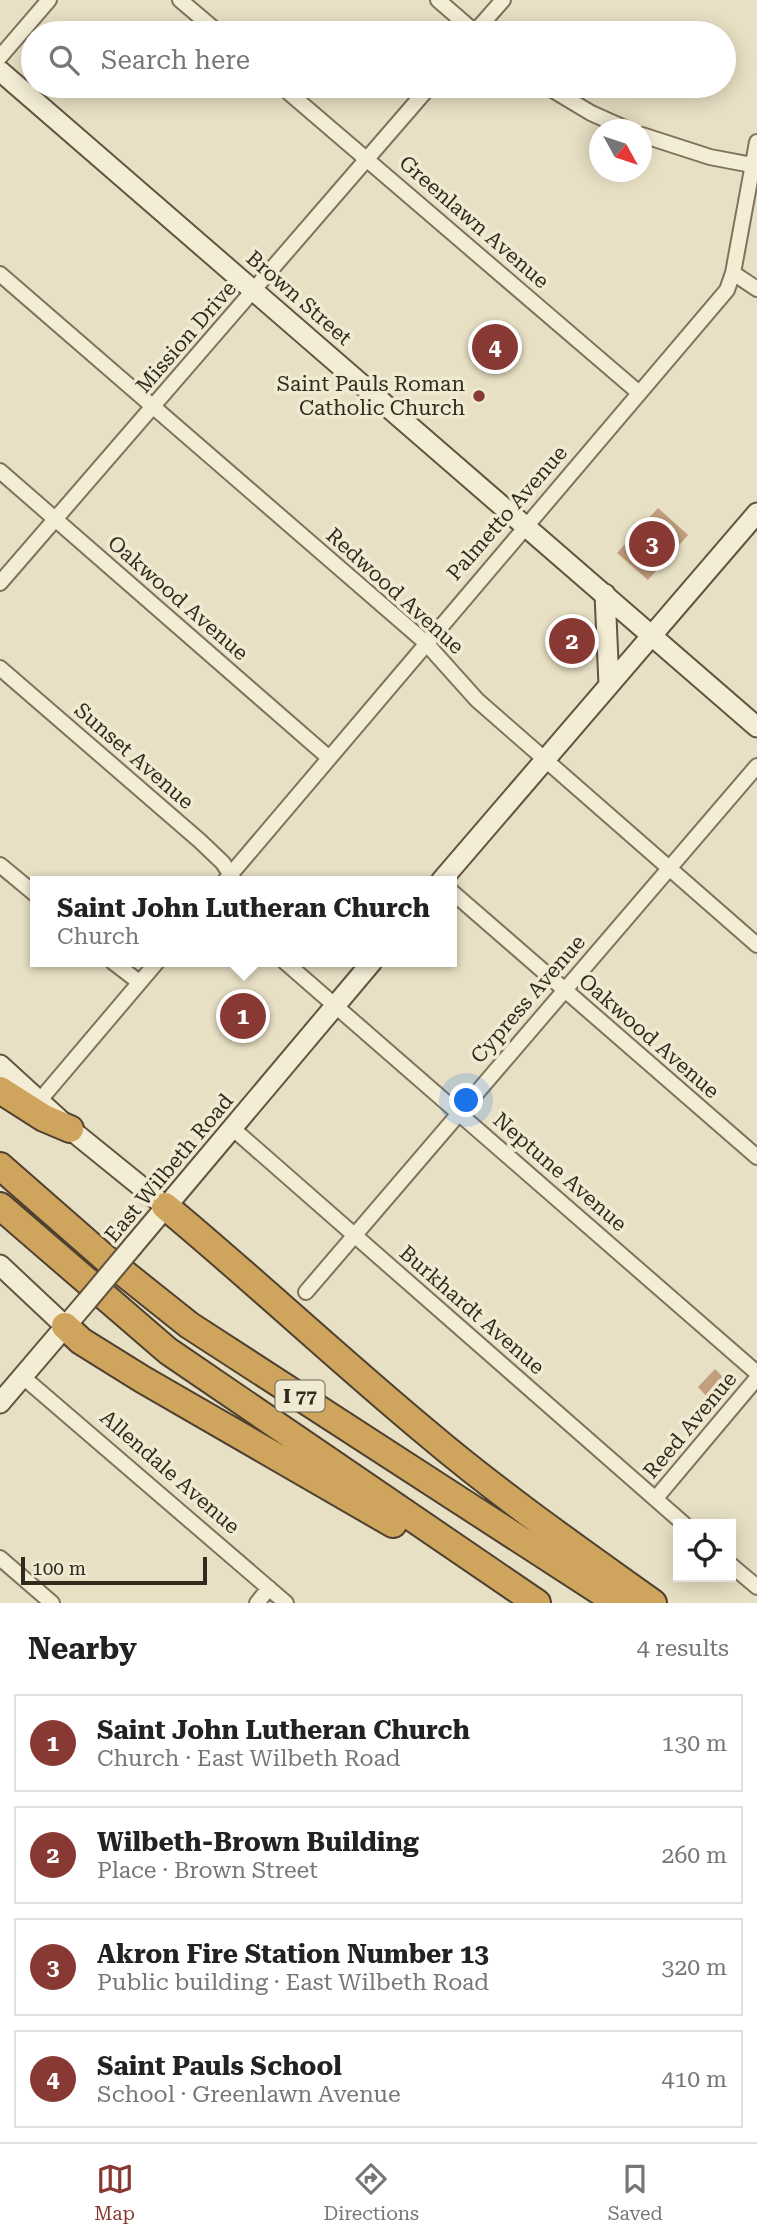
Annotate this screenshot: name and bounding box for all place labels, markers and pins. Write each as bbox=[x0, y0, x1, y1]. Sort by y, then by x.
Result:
pin: 4 bbox=[472, 321, 518, 373]
place label: Saint Pauls Roman Catholic Church bbox=[277, 372, 465, 420]
marker: Saint Pauls Roman Catholic Church bbox=[471, 388, 487, 404]
pin: 3 bbox=[629, 518, 675, 570]
pin: 2 bbox=[549, 615, 595, 667]
pin: 1 bbox=[220, 990, 266, 1042]

